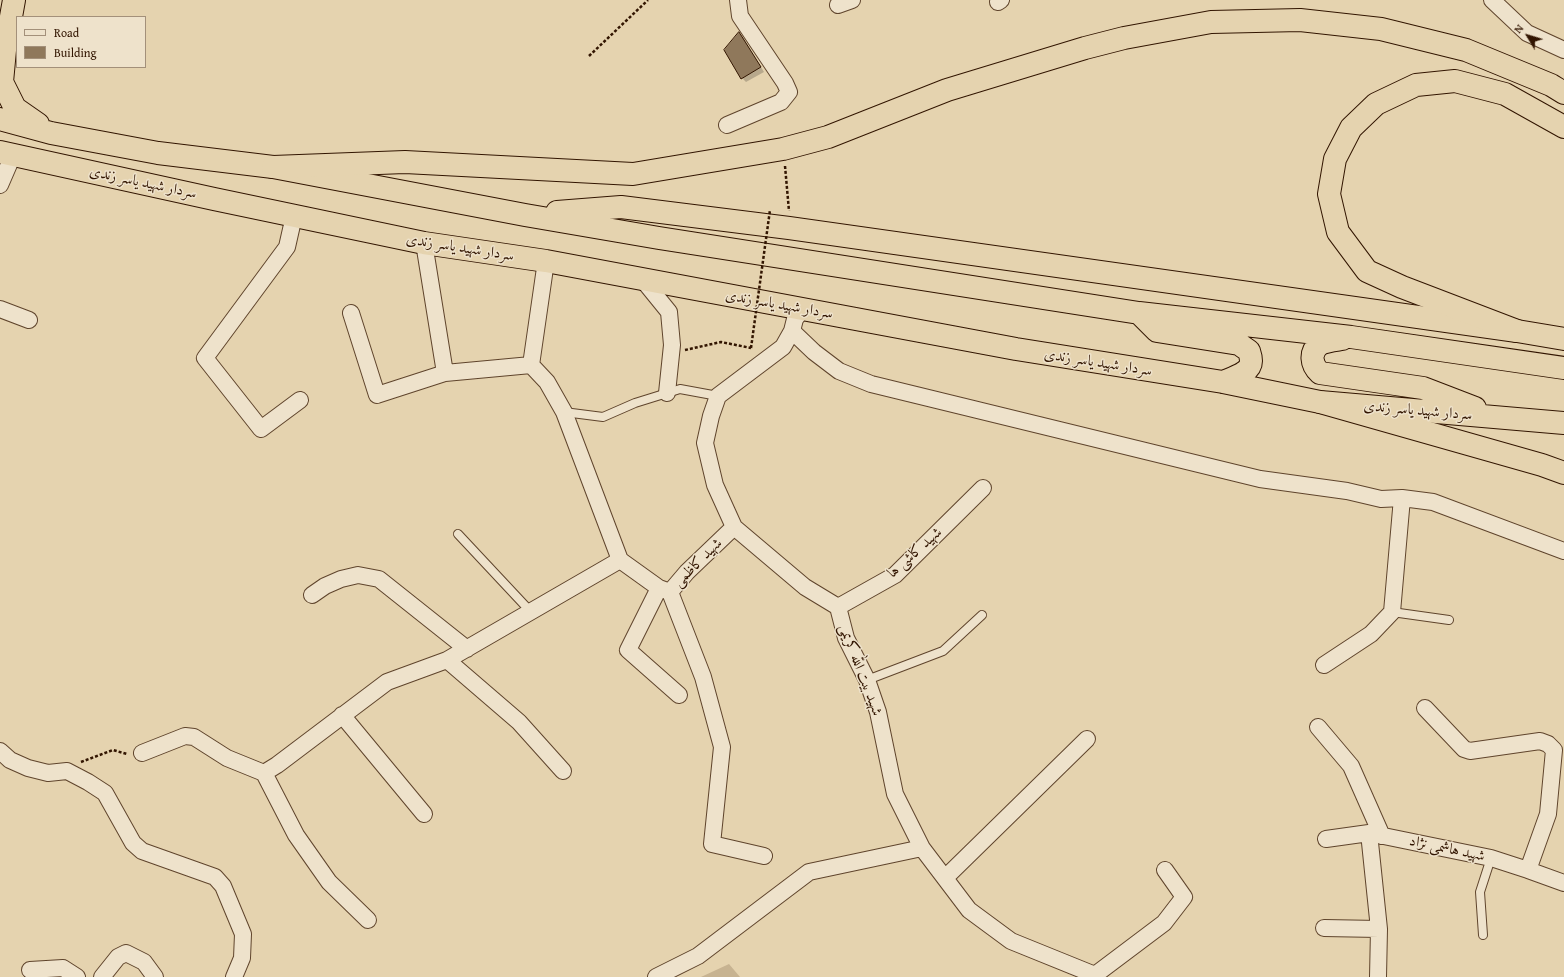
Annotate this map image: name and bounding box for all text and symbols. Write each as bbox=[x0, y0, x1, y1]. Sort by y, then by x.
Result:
legend bbox=[16, 16, 146, 68]
north arrow bbox=[1508, 16, 1548, 56]
text: N bbox=[1510, 21, 1527, 36]
text: Road bbox=[54, 24, 79, 41]
text: Building bbox=[54, 44, 97, 61]
street label: سردار شهید یاسر زندی bbox=[88, 163, 198, 203]
street label: سردار شهید یاسر زندی bbox=[405, 231, 515, 265]
street label: سردار شهید یاسر زندی bbox=[724, 287, 834, 323]
street label: سردار شهید یاسر زندی bbox=[1043, 346, 1153, 380]
street label: سردار شهید یاسر زندی bbox=[1363, 397, 1473, 425]
street label: شهید کاشی ها bbox=[884, 524, 946, 582]
street label: شهید کاظمی bbox=[670, 535, 726, 591]
street label: شهید بیت الله کریمی bbox=[834, 622, 886, 718]
street label: شهید هاشمی نژاد bbox=[1407, 832, 1487, 866]

